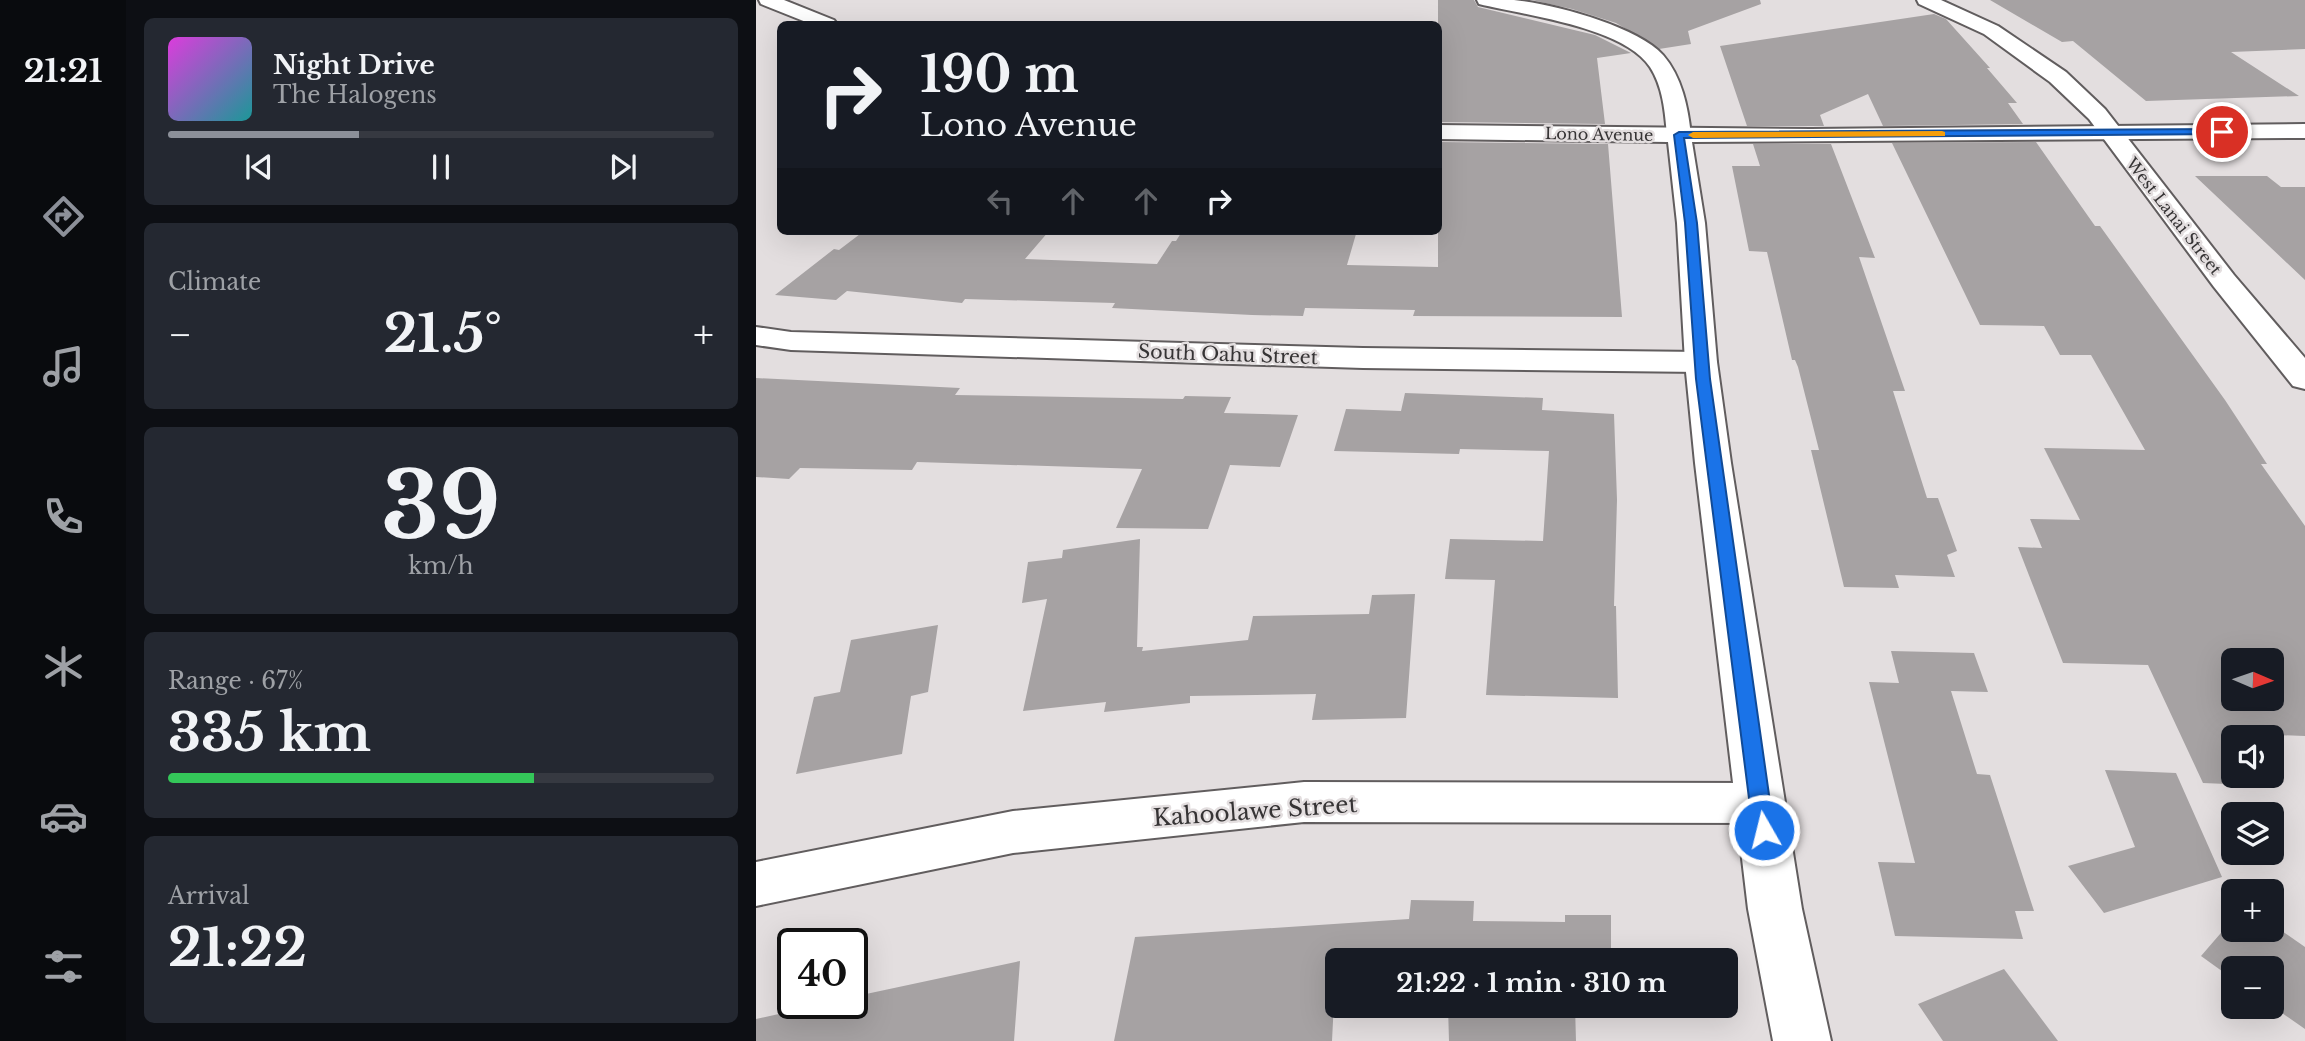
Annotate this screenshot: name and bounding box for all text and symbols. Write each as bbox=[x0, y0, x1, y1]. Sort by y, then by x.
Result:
text: 190 m bbox=[920, 44, 1079, 105]
text: Night Drive bbox=[273, 49, 435, 81]
icon: right bbox=[805, 49, 896, 140]
text: 21:21 bbox=[24, 51, 102, 91]
text: The Halogens bbox=[273, 81, 437, 109]
pin bbox=[2192, 102, 2252, 162]
text: Lono Avenue bbox=[920, 105, 1137, 145]
icon: arrive bbox=[2203, 113, 2241, 151]
street label: Lono Avenue bbox=[1545, 123, 1653, 145]
icon: previous bbox=[240, 148, 278, 186]
icon: pause bbox=[422, 148, 460, 186]
icon: next bbox=[604, 148, 642, 186]
street label: West Lanai Street bbox=[2121, 153, 2226, 279]
icon: left bbox=[981, 182, 1019, 220]
icon: ahead bbox=[1054, 182, 1092, 220]
icon: ahead bbox=[1127, 182, 1165, 220]
icon: right bbox=[1200, 182, 1238, 220]
icon: directions bbox=[39, 192, 88, 241]
text: Climate bbox=[168, 268, 261, 296]
text: 21.5° bbox=[383, 302, 502, 366]
text: − bbox=[168, 311, 192, 358]
text: + bbox=[693, 311, 714, 358]
street label: South Oahu Street bbox=[1138, 340, 1319, 369]
icon: music bbox=[39, 342, 88, 391]
text: 39 bbox=[381, 450, 501, 563]
icon: phone bbox=[39, 492, 88, 541]
text: km/h bbox=[408, 552, 474, 580]
icon: climate bbox=[39, 642, 88, 691]
north arrow bbox=[2221, 648, 2284, 710]
map controls bbox=[2221, 648, 2284, 1019]
text: Range · 67% bbox=[168, 667, 303, 695]
text: 335 km bbox=[168, 701, 371, 765]
button: sound bbox=[2221, 725, 2284, 788]
street label: Kahoolawe Street bbox=[1152, 790, 1358, 832]
icon: car bbox=[39, 792, 88, 841]
position arrow bbox=[1727, 793, 1801, 867]
button: layers bbox=[2221, 802, 2284, 865]
button: + bbox=[2221, 879, 2284, 942]
text: Arrival bbox=[168, 882, 249, 910]
text: 21:22 bbox=[168, 916, 307, 980]
speed limit sign: 40 bbox=[777, 928, 868, 1019]
icon: filters bbox=[39, 942, 88, 991]
button: − bbox=[2221, 956, 2284, 1019]
text: 21:22 · 1 min · 310 m bbox=[1396, 967, 1667, 999]

